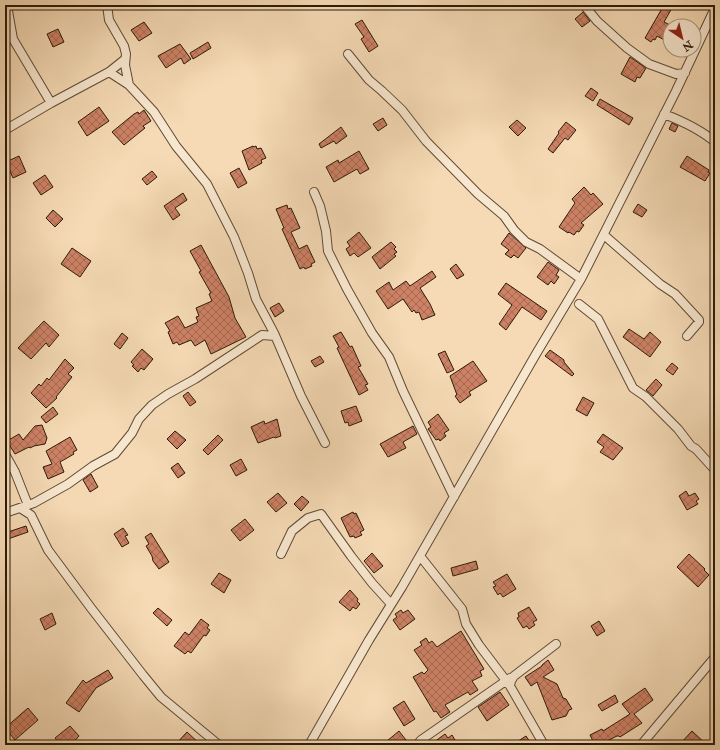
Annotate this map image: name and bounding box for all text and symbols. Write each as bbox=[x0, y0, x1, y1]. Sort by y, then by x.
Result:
north arrow bbox=[662, 18, 702, 58]
text: N bbox=[679, 37, 696, 55]

